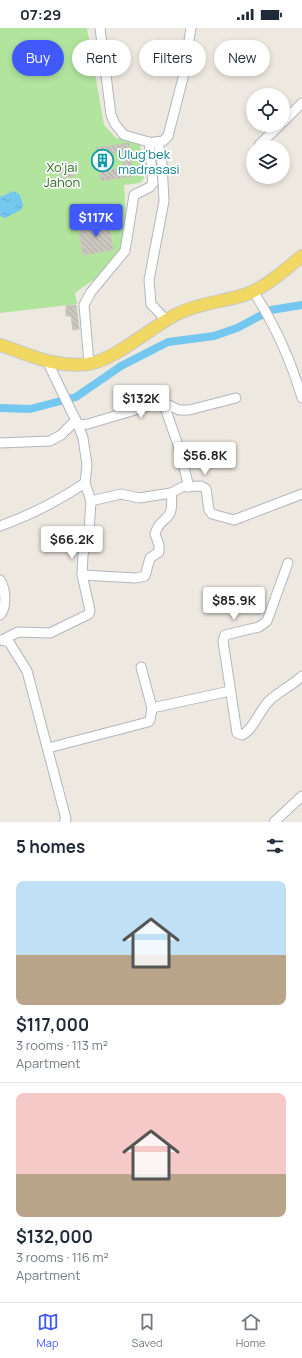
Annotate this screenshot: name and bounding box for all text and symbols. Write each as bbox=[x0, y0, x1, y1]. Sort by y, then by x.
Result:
text: 07:29 bbox=[20, 4, 61, 25]
chip: Buy bbox=[12, 40, 64, 76]
chip: Rent bbox=[72, 40, 131, 76]
chip: Filters bbox=[139, 40, 206, 76]
chip: New bbox=[214, 40, 270, 76]
map controls bbox=[246, 88, 290, 184]
button: locate bbox=[246, 88, 290, 132]
button: layers bbox=[246, 140, 290, 184]
place label: Ulug'bek madrasasi bbox=[118, 145, 180, 178]
building icon: Ulug'bek madrasasi bbox=[90, 148, 116, 174]
park label: Xo'jai Jahon bbox=[44, 158, 80, 191]
pin: $117K bbox=[68, 204, 124, 238]
text: $117K bbox=[79, 208, 113, 226]
pin: $132K bbox=[113, 385, 169, 419]
text: $132K bbox=[122, 389, 160, 407]
pin: $56.8K bbox=[172, 442, 238, 476]
text: $56.8K bbox=[183, 446, 227, 464]
pin: $66.2K bbox=[39, 526, 105, 560]
text: $66.2K bbox=[50, 530, 94, 548]
pin: $85.9K bbox=[201, 587, 267, 621]
text: $85.9K bbox=[212, 591, 256, 609]
text: 5 homes bbox=[16, 835, 85, 858]
icon: filters bbox=[264, 835, 286, 857]
icon: home bbox=[115, 907, 187, 979]
text: $117,000 bbox=[16, 1013, 89, 1036]
text: 3 rooms · 113 m² bbox=[16, 1036, 108, 1054]
text: Apartment bbox=[16, 1054, 80, 1072]
icon: home bbox=[115, 1119, 187, 1191]
text: $132,000 bbox=[16, 1225, 93, 1248]
text: 3 rooms · 116 m² bbox=[16, 1248, 109, 1266]
text: Apartment bbox=[16, 1266, 80, 1284]
tab: Map bbox=[37, 1311, 59, 1350]
tab: Saved bbox=[132, 1311, 163, 1350]
tab: Home bbox=[236, 1311, 265, 1350]

